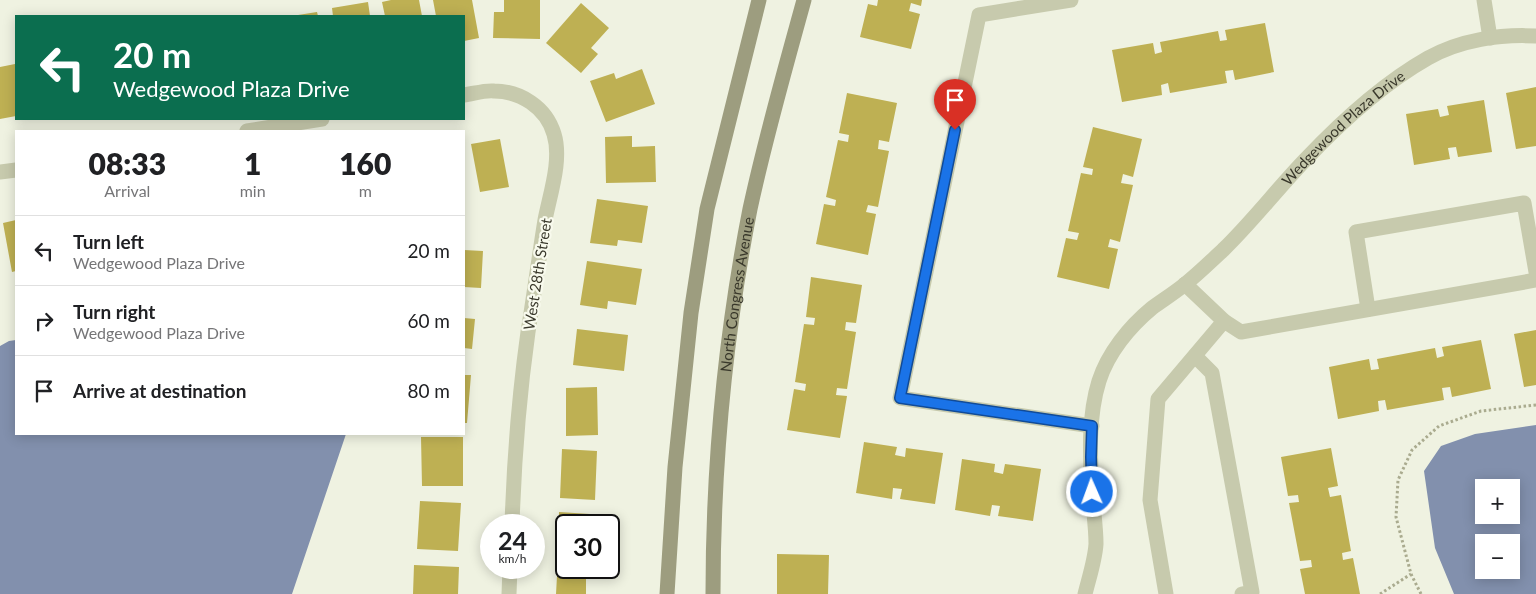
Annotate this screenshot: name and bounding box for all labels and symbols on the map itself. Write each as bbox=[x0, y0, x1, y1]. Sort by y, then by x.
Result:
street label: Wedgewood Plaza Drive bbox=[1277, 66, 1408, 189]
pin bbox=[934, 79, 976, 130]
street label: North Congress Avenue bbox=[716, 215, 757, 373]
street label: West 28th Street bbox=[519, 216, 555, 331]
position arrow bbox=[1065, 465, 1117, 517]
speed limit sign: 30 bbox=[555, 514, 620, 579]

